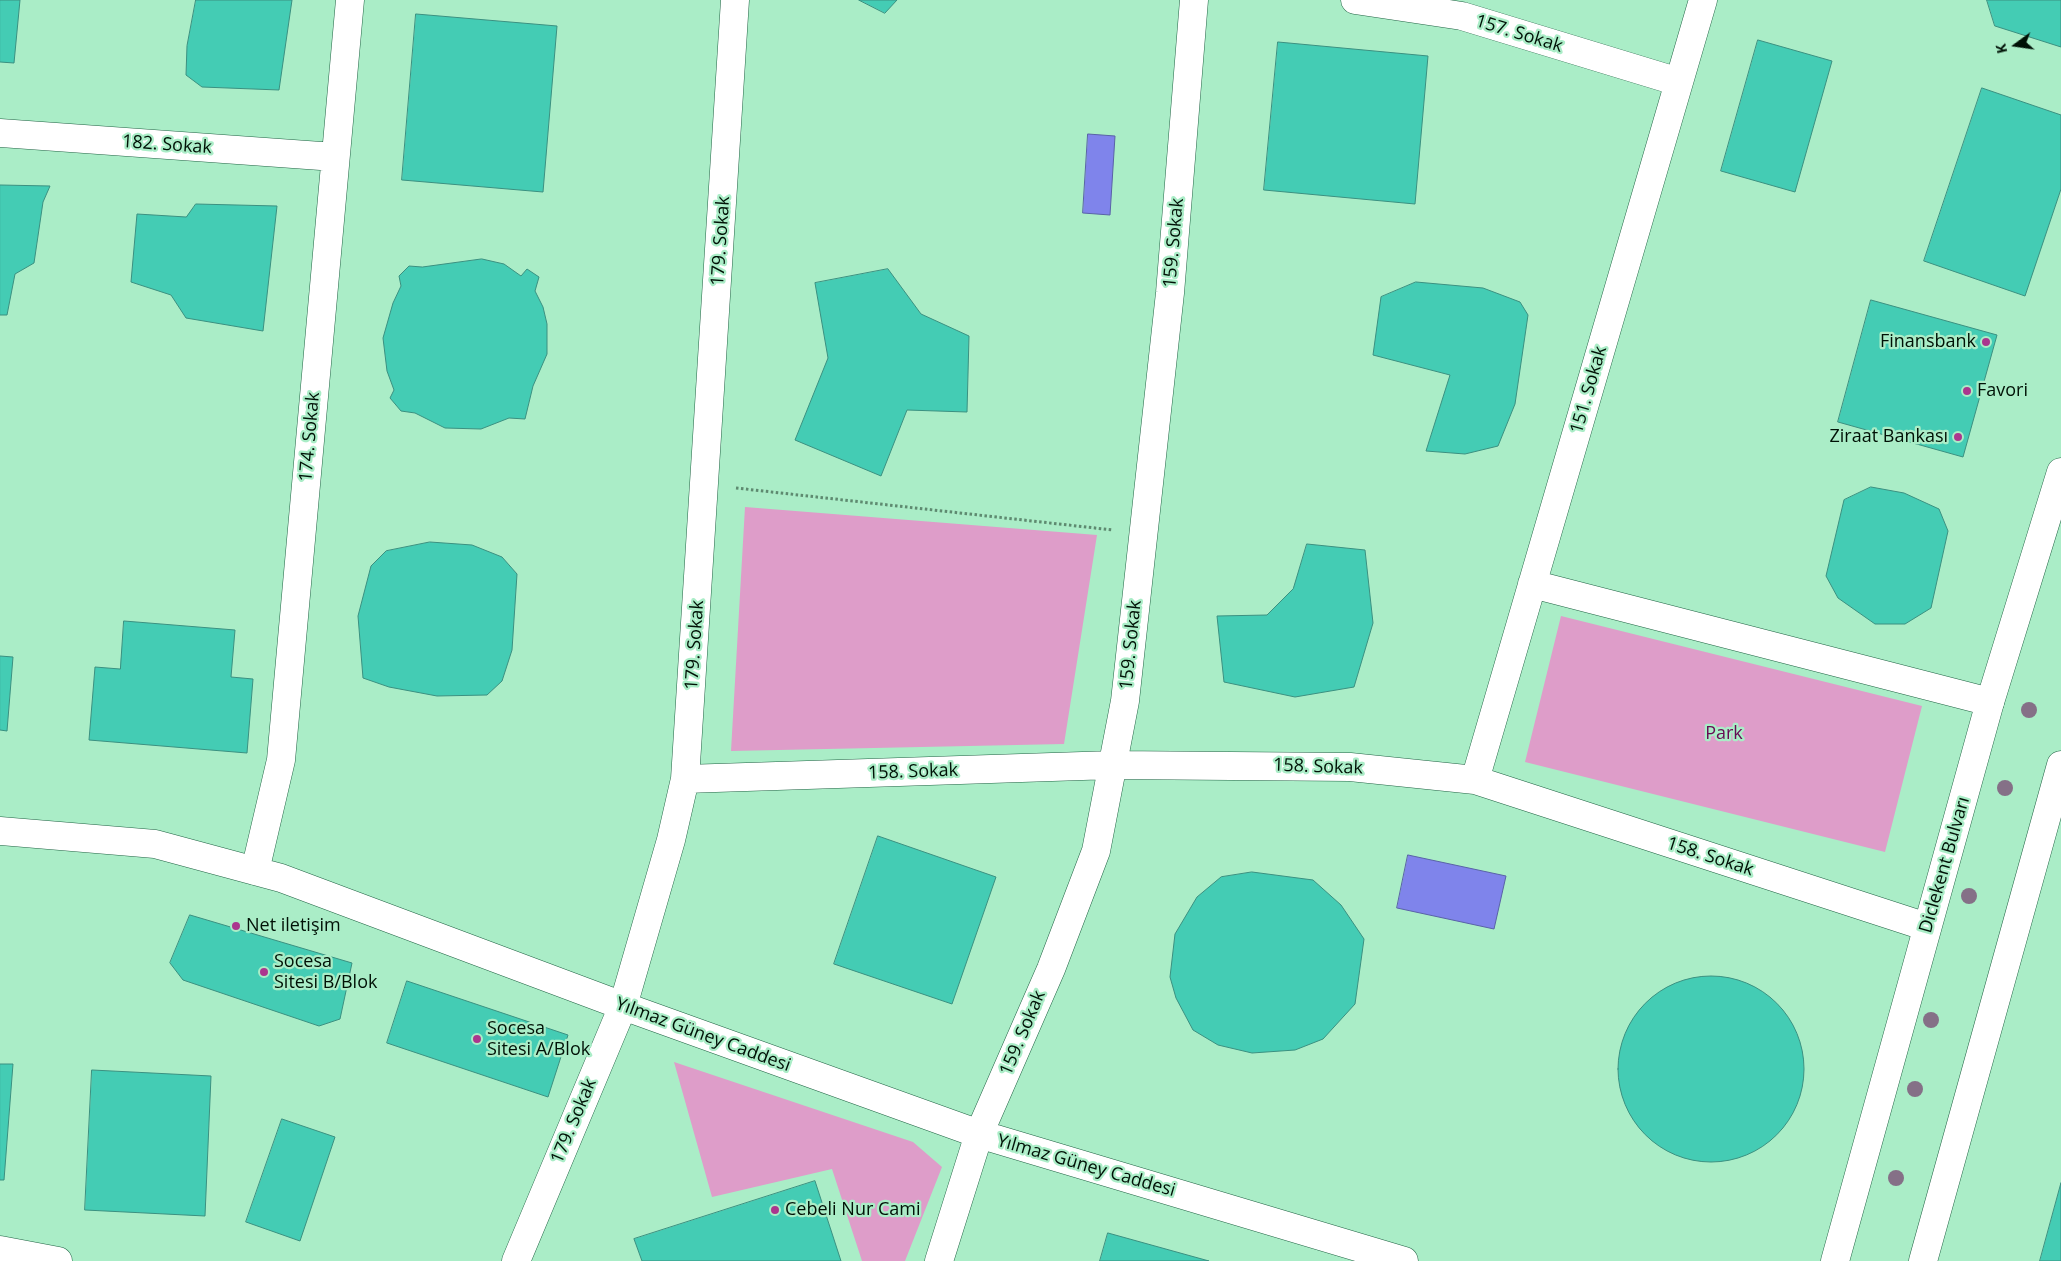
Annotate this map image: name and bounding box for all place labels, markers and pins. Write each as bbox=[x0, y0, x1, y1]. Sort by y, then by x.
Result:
place label: Finansbank bbox=[1880, 331, 1976, 353]
marker: Finansbank bbox=[1980, 336, 1992, 348]
place label: Favori bbox=[1977, 380, 2028, 402]
marker: Favori bbox=[1961, 385, 1973, 397]
place label: Ziraat Bankası bbox=[1829, 426, 1948, 448]
marker: Ziraat Bankası bbox=[1952, 431, 1964, 443]
place label: Net iletişim bbox=[246, 915, 341, 937]
marker: Net iletişim bbox=[230, 920, 242, 932]
place label: Socesa Sitesi B/Blok bbox=[274, 951, 377, 994]
marker: Socesa Sitesi B/Blok bbox=[258, 966, 270, 978]
place label: Socesa Sitesi A/Blok bbox=[487, 1018, 590, 1060]
marker: Socesa Sitesi A/Blok bbox=[471, 1033, 483, 1045]
place label: Cebeli Nur Cami bbox=[785, 1199, 921, 1221]
marker: Cebeli Nur Cami bbox=[769, 1204, 781, 1216]

